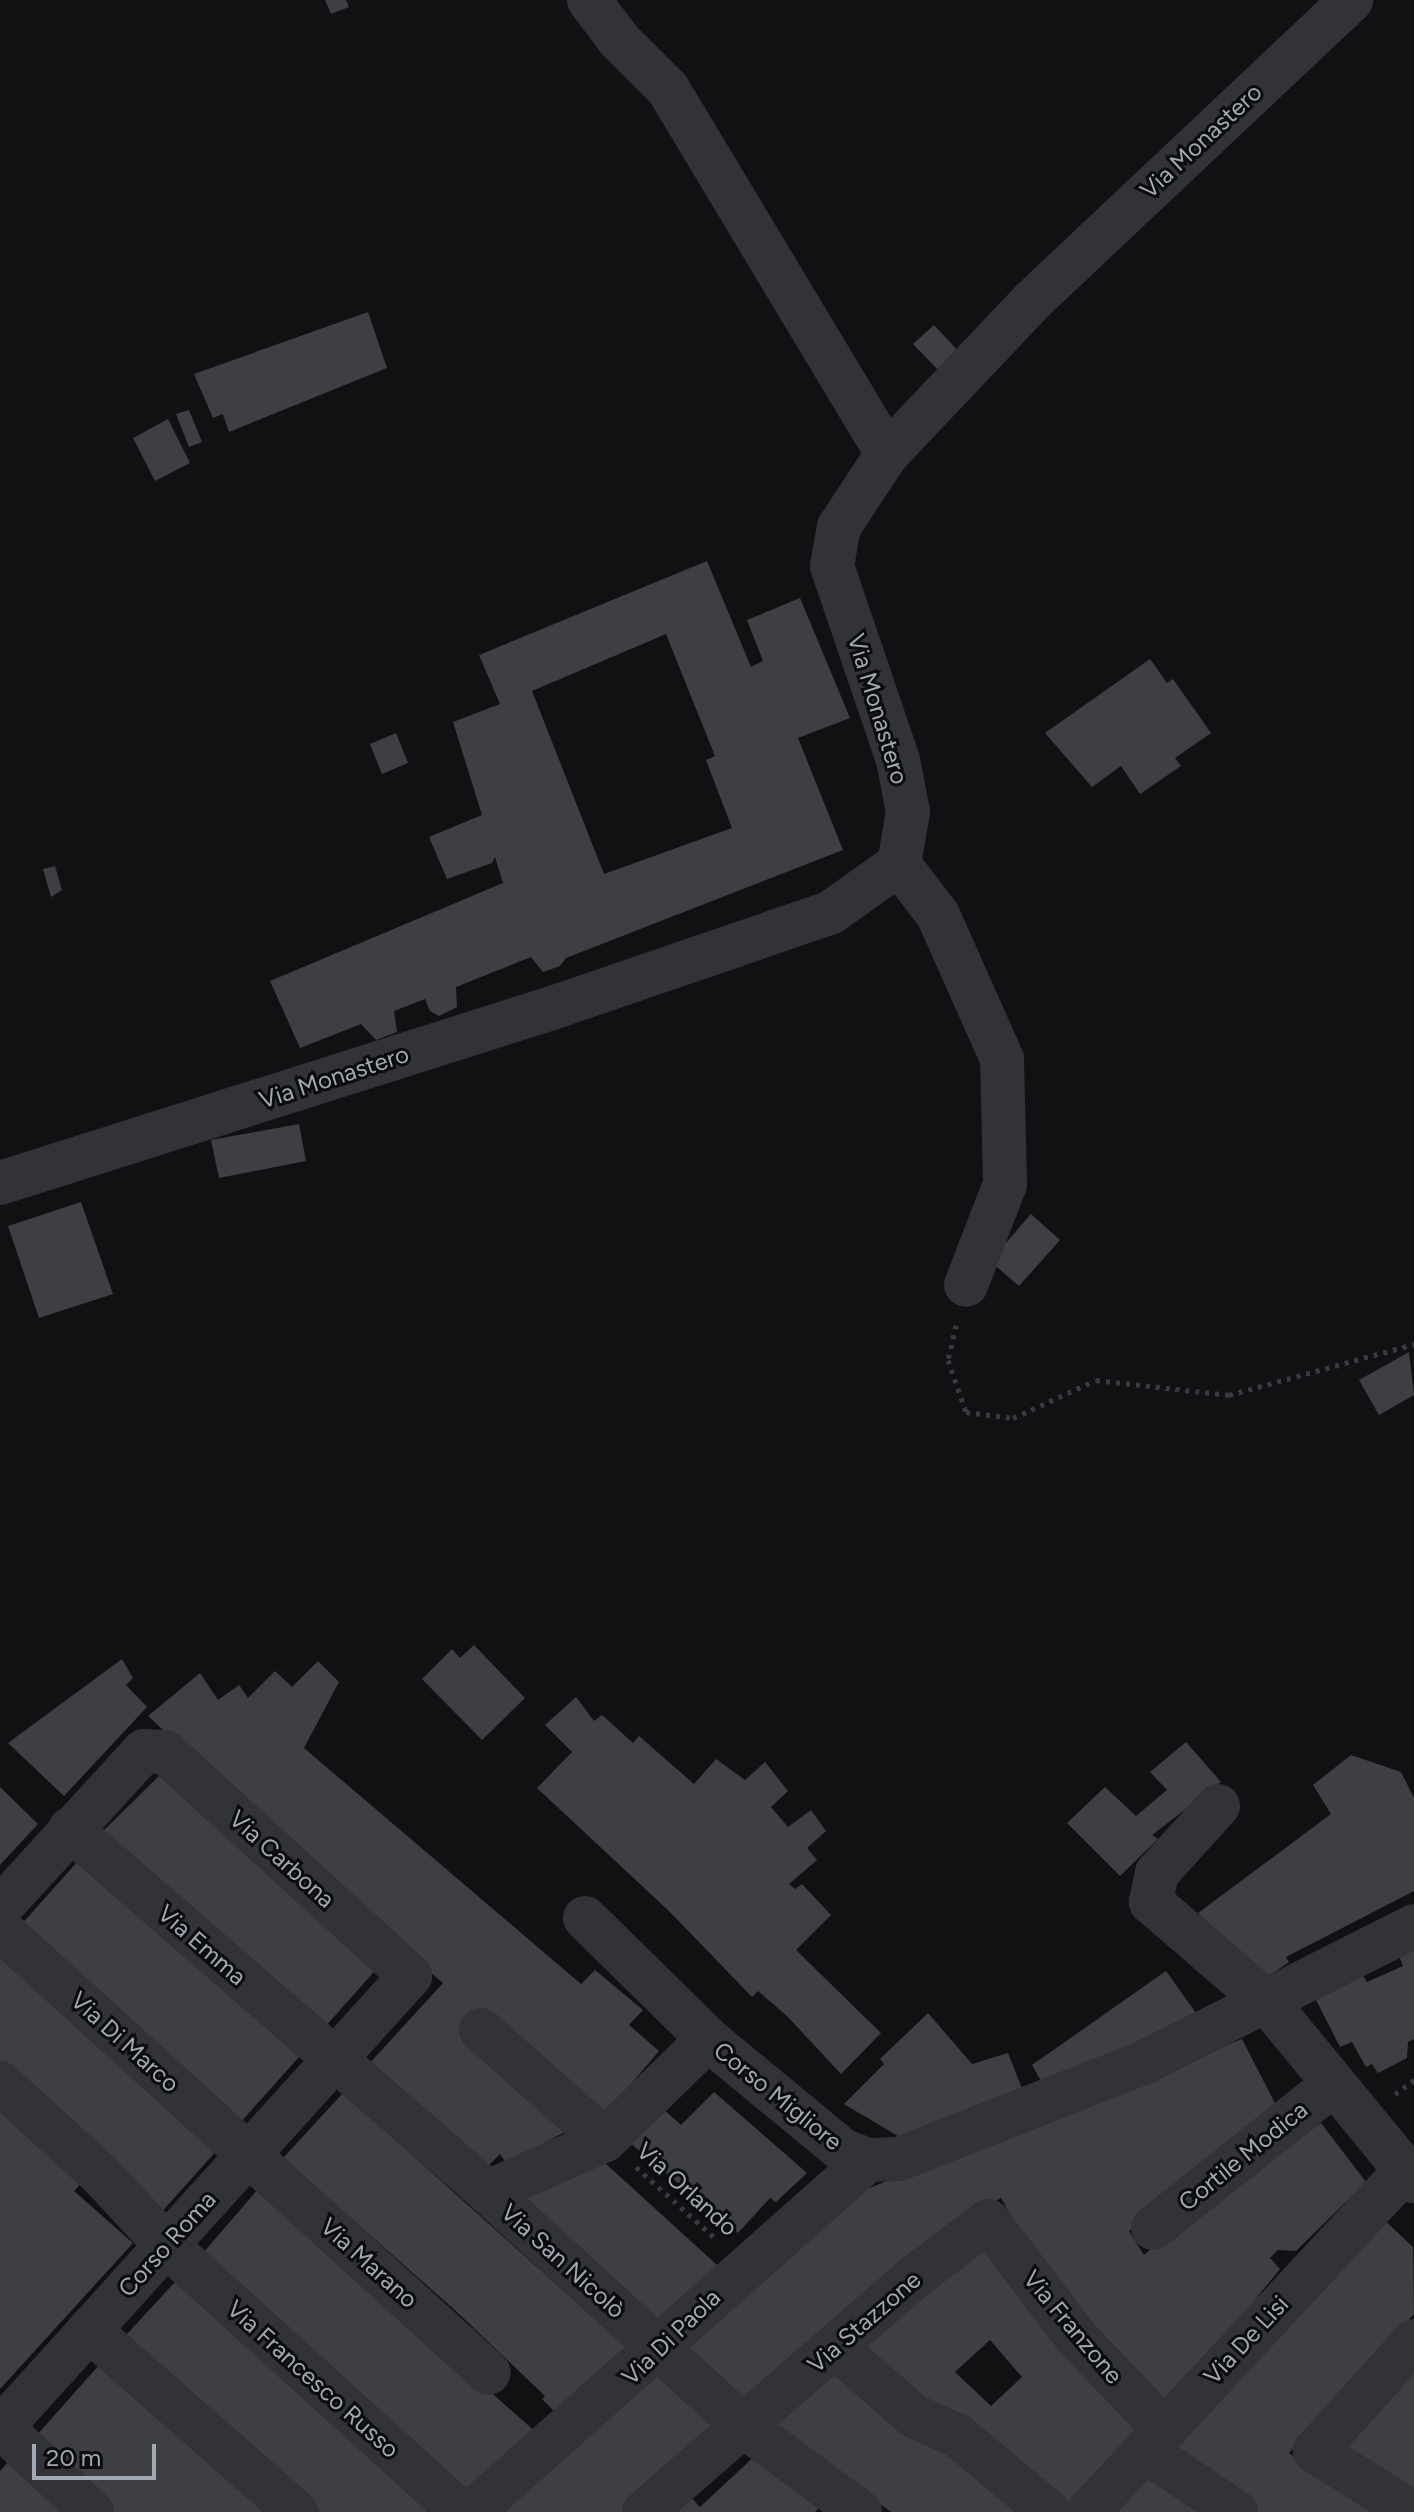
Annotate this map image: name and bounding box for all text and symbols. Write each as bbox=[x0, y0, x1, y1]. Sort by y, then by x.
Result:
street label: Via Monastero bbox=[1134, 77, 1268, 205]
street label: Via Monastero bbox=[841, 630, 915, 788]
street label: Via Monastero bbox=[256, 1039, 412, 1115]
street label: Via Carbona bbox=[223, 1804, 341, 1914]
street label: Via Emma bbox=[152, 1899, 252, 1991]
street label: Via Di Marco bbox=[65, 1986, 185, 2098]
street label: Corso Migliore bbox=[708, 2036, 848, 2156]
street label: Cortile Modica bbox=[1173, 2095, 1313, 2217]
street label: Via Orlando bbox=[631, 2136, 743, 2242]
street label: Corso Roma bbox=[112, 2185, 222, 2303]
street label: Via San Nicolò bbox=[495, 2198, 631, 2324]
street label: Via Marano bbox=[315, 2212, 423, 2314]
street label: Via Franzone bbox=[1017, 2264, 1129, 2390]
street label: Via Stazzone bbox=[802, 2265, 926, 2379]
street label: Via Di Paola bbox=[616, 2283, 726, 2391]
street label: Via De Lisi bbox=[1198, 2290, 1294, 2390]
street label: Via Francesco Russo bbox=[221, 2294, 405, 2464]
scale bar bbox=[36, 2428, 160, 2478]
text: 20 m bbox=[46, 2443, 101, 2472]

